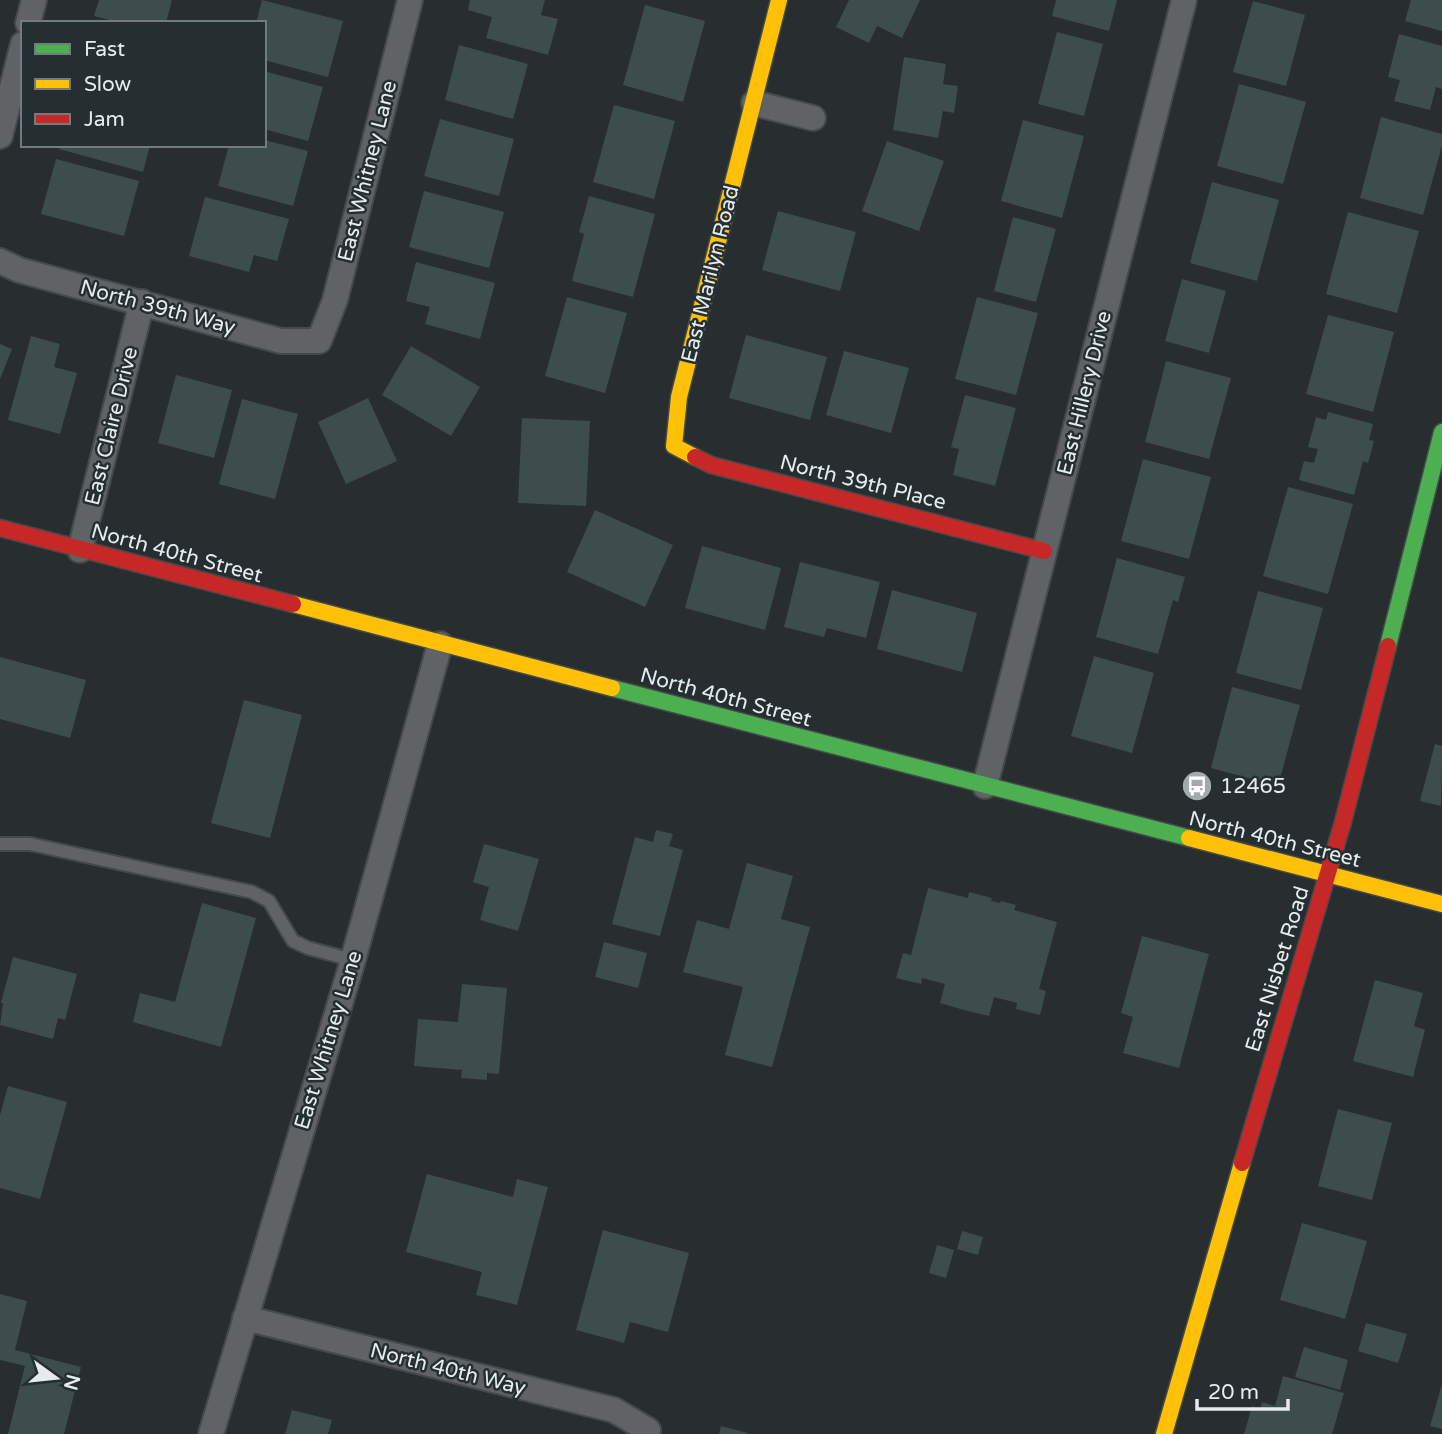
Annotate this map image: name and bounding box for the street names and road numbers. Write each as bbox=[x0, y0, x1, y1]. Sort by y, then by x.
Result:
street label: East Whitney Lane bbox=[333, 78, 402, 264]
street label: East Marilyn Road bbox=[676, 183, 745, 365]
street label: North 39th Way bbox=[78, 275, 238, 340]
street label: East Hillery Drive bbox=[1052, 308, 1117, 478]
street label: East Claire Drive bbox=[80, 344, 143, 508]
street label: North 39th Place bbox=[777, 450, 949, 515]
street label: North 40th Street bbox=[88, 519, 265, 588]
street label: North 40th Street bbox=[637, 663, 814, 732]
street label: North 40th Street bbox=[1186, 806, 1363, 873]
street label: East Nisbet Road bbox=[1240, 883, 1315, 1055]
street label: East Whitney Lane bbox=[289, 948, 368, 1133]
street label: North 40th Way bbox=[367, 1338, 528, 1401]

